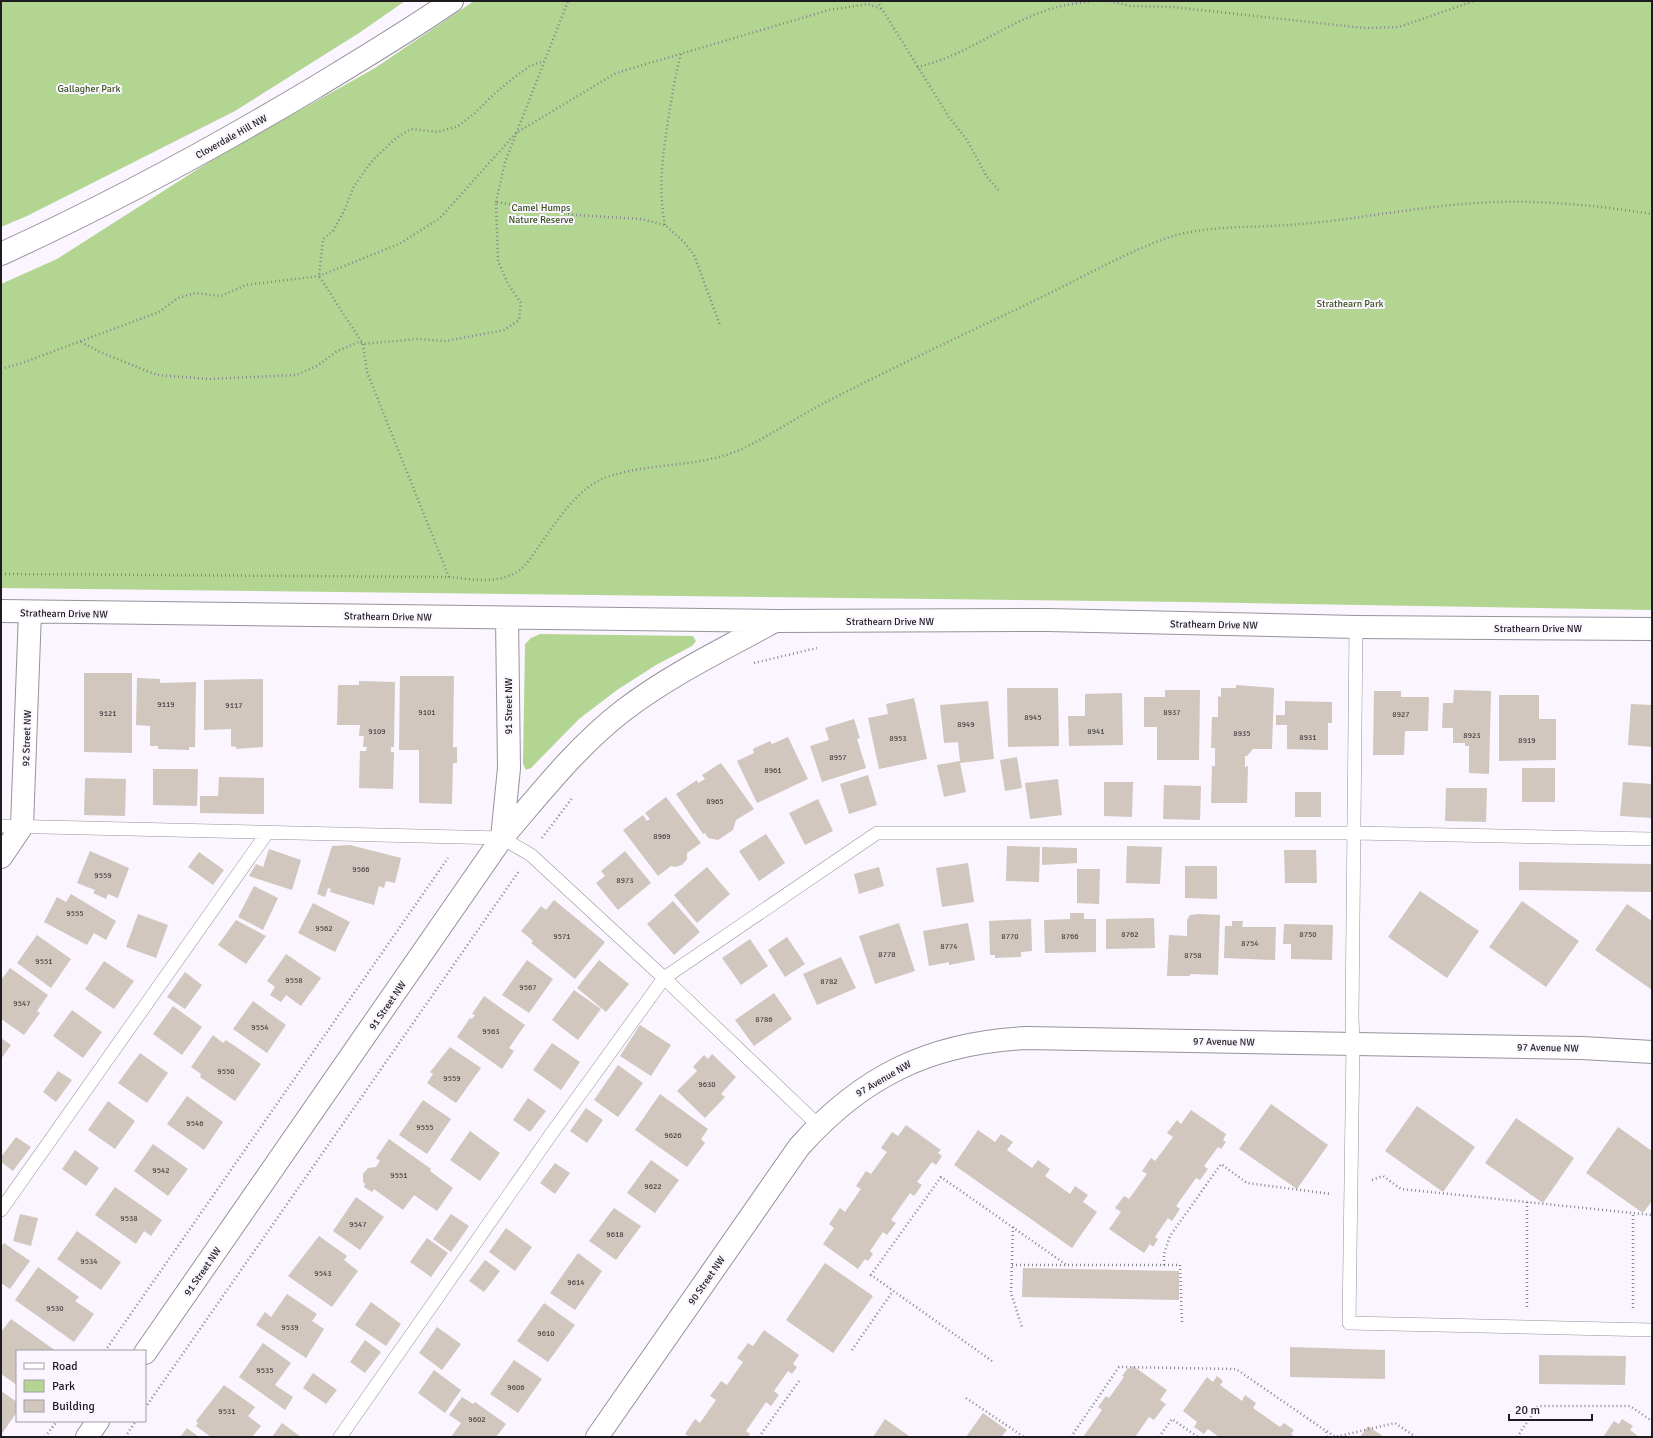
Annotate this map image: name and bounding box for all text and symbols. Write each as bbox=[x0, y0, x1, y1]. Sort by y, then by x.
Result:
park label: Gallagher Park bbox=[57, 83, 121, 95]
street label: Cloverdale Hill NW bbox=[194, 112, 270, 162]
park label: Camel Humps Nature Reserve bbox=[508, 202, 574, 226]
park label: Strathearn Park bbox=[1316, 298, 1384, 310]
street label: Strathearn Drive NW bbox=[20, 607, 109, 621]
street label: Strathearn Drive NW bbox=[344, 610, 433, 624]
street label: Strathearn Drive NW bbox=[846, 616, 934, 628]
street label: Strathearn Drive NW bbox=[1170, 618, 1259, 632]
street label: Strathearn Drive NW bbox=[1494, 623, 1582, 635]
street label: 91 Street NW bbox=[503, 677, 515, 734]
house number: 9119 bbox=[157, 699, 175, 709]
house number: 9117 bbox=[225, 700, 243, 710]
house number: 9101 bbox=[418, 707, 436, 717]
house number: 8937 bbox=[1163, 707, 1181, 717]
house number: 9121 bbox=[99, 708, 117, 718]
street label: 92 Street NW bbox=[20, 709, 34, 767]
house number: 8927 bbox=[1392, 709, 1410, 719]
house number: 8945 bbox=[1024, 712, 1042, 722]
house number: 8949 bbox=[957, 719, 975, 729]
house number: 9109 bbox=[368, 726, 386, 736]
house number: 8941 bbox=[1087, 726, 1105, 736]
house number: 8935 bbox=[1233, 728, 1251, 738]
house number: 8923 bbox=[1463, 730, 1481, 740]
house number: 8931 bbox=[1299, 732, 1317, 742]
house number: 8953 bbox=[889, 733, 907, 743]
house number: 8919 bbox=[1518, 735, 1536, 745]
house number: 8957 bbox=[829, 752, 847, 762]
house number: 8961 bbox=[764, 765, 782, 775]
house number: 8965 bbox=[706, 796, 724, 806]
house number: 8969 bbox=[653, 831, 671, 841]
house number: 9566 bbox=[352, 864, 370, 874]
house number: 9559 bbox=[94, 870, 112, 880]
house number: 8973 bbox=[616, 875, 634, 885]
house number: 9555 bbox=[66, 908, 84, 918]
house number: 9562 bbox=[315, 923, 333, 933]
house number: 8762 bbox=[1121, 929, 1139, 939]
house number: 8750 bbox=[1299, 929, 1317, 939]
house number: 9571 bbox=[553, 931, 571, 941]
house number: 8770 bbox=[1001, 931, 1019, 941]
house number: 8766 bbox=[1061, 931, 1079, 941]
house number: 8754 bbox=[1241, 938, 1259, 948]
house number: 8774 bbox=[940, 941, 958, 951]
house number: 8778 bbox=[878, 949, 896, 959]
house number: 8758 bbox=[1184, 950, 1202, 960]
house number: 9551 bbox=[35, 956, 53, 966]
house number: 9558 bbox=[285, 975, 303, 985]
house number: 8782 bbox=[820, 976, 838, 986]
street label: 91 Street NW bbox=[367, 979, 409, 1032]
house number: 9567 bbox=[519, 982, 537, 992]
house number: 9547 bbox=[13, 998, 31, 1008]
house number: 8786 bbox=[755, 1014, 773, 1024]
house number: 9554 bbox=[251, 1022, 269, 1032]
house number: 9563 bbox=[482, 1026, 500, 1036]
street label: 97 Avenue NW bbox=[1193, 1035, 1255, 1049]
street label: 97 Avenue NW bbox=[1517, 1041, 1579, 1055]
street label: 97 Avenue NW bbox=[854, 1058, 914, 1100]
house number: 9550 bbox=[217, 1066, 235, 1076]
house number: 9559 bbox=[443, 1073, 461, 1083]
house number: 9630 bbox=[698, 1079, 716, 1089]
house number: 9546 bbox=[186, 1118, 204, 1128]
house number: 9555 bbox=[416, 1122, 434, 1132]
house number: 9626 bbox=[664, 1130, 682, 1140]
house number: 9542 bbox=[152, 1165, 170, 1175]
house number: 9551 bbox=[390, 1170, 408, 1180]
house number: 9622 bbox=[644, 1181, 662, 1191]
house number: 9538 bbox=[120, 1213, 138, 1223]
house number: 9547 bbox=[349, 1219, 367, 1229]
house number: 9618 bbox=[606, 1229, 624, 1239]
street label: 91 Street NW bbox=[182, 1245, 224, 1298]
street label: 90 Street NW bbox=[686, 1254, 728, 1307]
house number: 9534 bbox=[80, 1256, 98, 1266]
house number: 9543 bbox=[314, 1268, 332, 1278]
house number: 9614 bbox=[567, 1277, 585, 1287]
house number: 9530 bbox=[46, 1303, 64, 1313]
house number: 9539 bbox=[281, 1322, 299, 1332]
house number: 9610 bbox=[537, 1328, 555, 1338]
legend bbox=[16, 1350, 146, 1422]
text: Road bbox=[52, 1359, 78, 1374]
house number: 9535 bbox=[256, 1365, 274, 1375]
text: Park bbox=[52, 1379, 75, 1394]
house number: 9606 bbox=[507, 1382, 525, 1392]
scale bar bbox=[1509, 1396, 1592, 1422]
text: Building bbox=[52, 1399, 95, 1414]
text: 20 m bbox=[1515, 1403, 1540, 1418]
house number: 9531 bbox=[218, 1406, 236, 1416]
house number: 9602 bbox=[468, 1414, 486, 1424]

